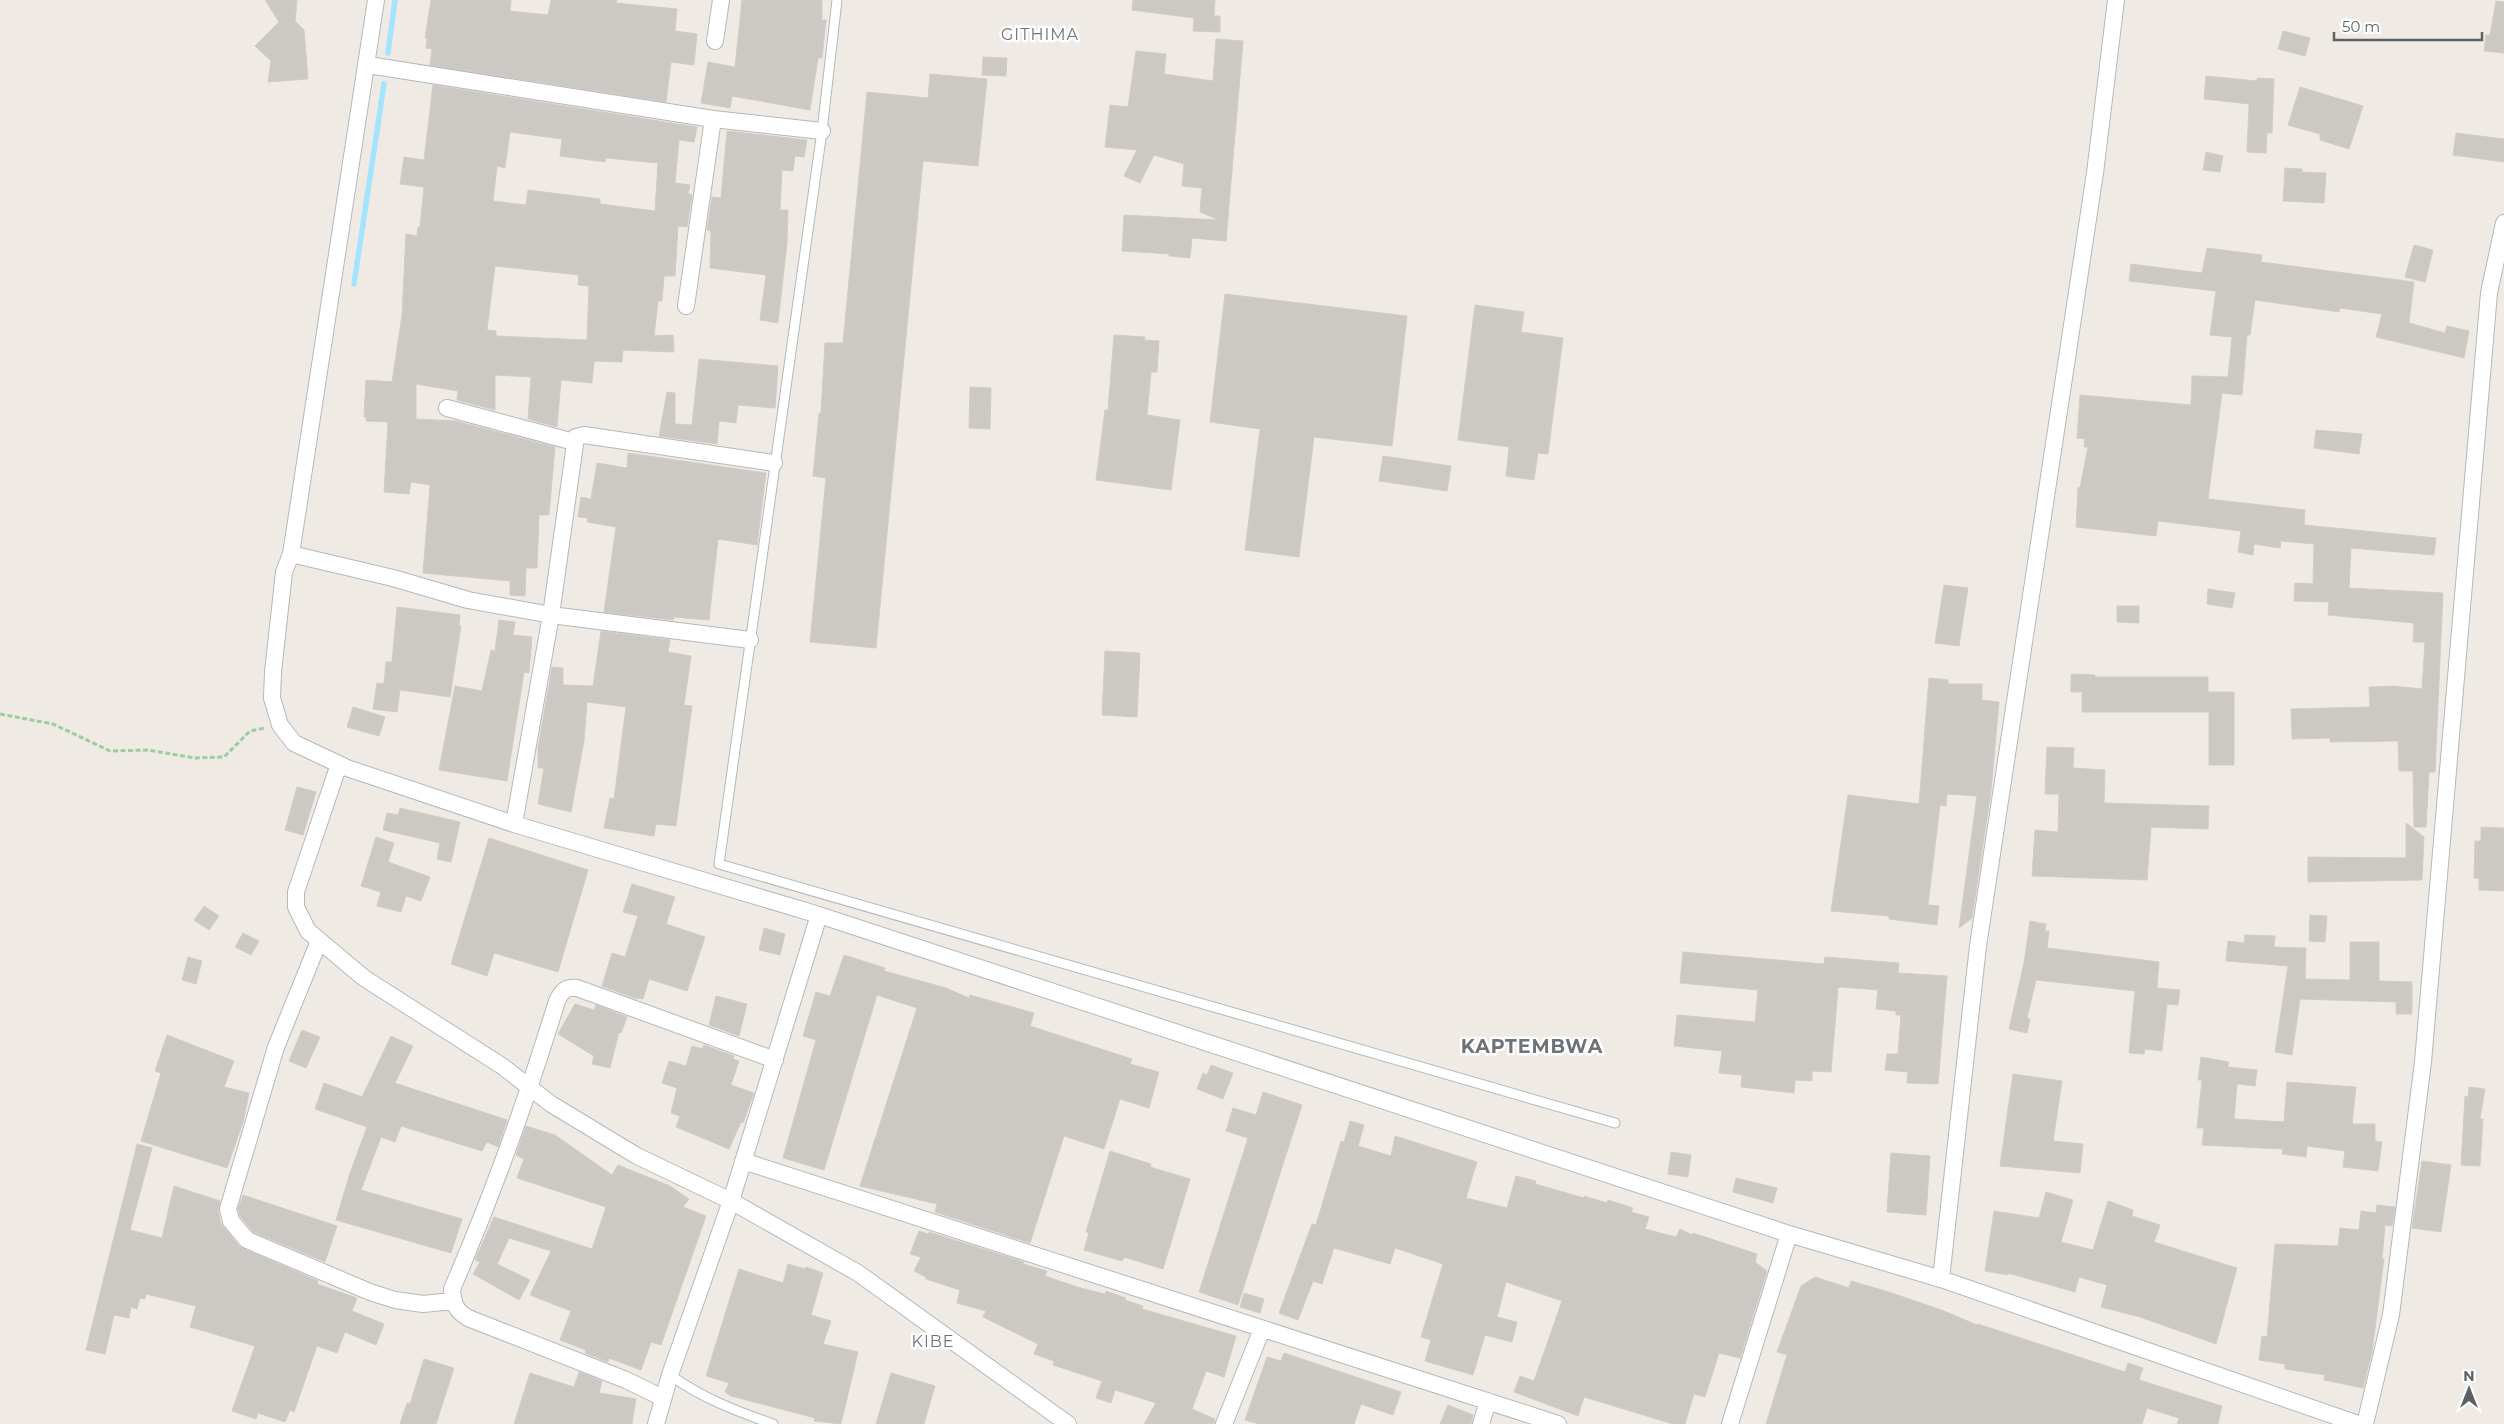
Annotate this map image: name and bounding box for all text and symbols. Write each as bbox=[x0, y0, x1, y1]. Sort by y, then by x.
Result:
scale bar bbox=[2334, 10, 2482, 42]
text: 50 m bbox=[2342, 17, 2380, 36]
district label: GITHIMA bbox=[1001, 25, 1079, 44]
district label: KAPTEMBWA bbox=[1461, 1035, 1603, 1058]
district label: KIBE bbox=[912, 1332, 954, 1351]
north arrow bbox=[2444, 1364, 2494, 1414]
text: N bbox=[2463, 1367, 2475, 1385]

